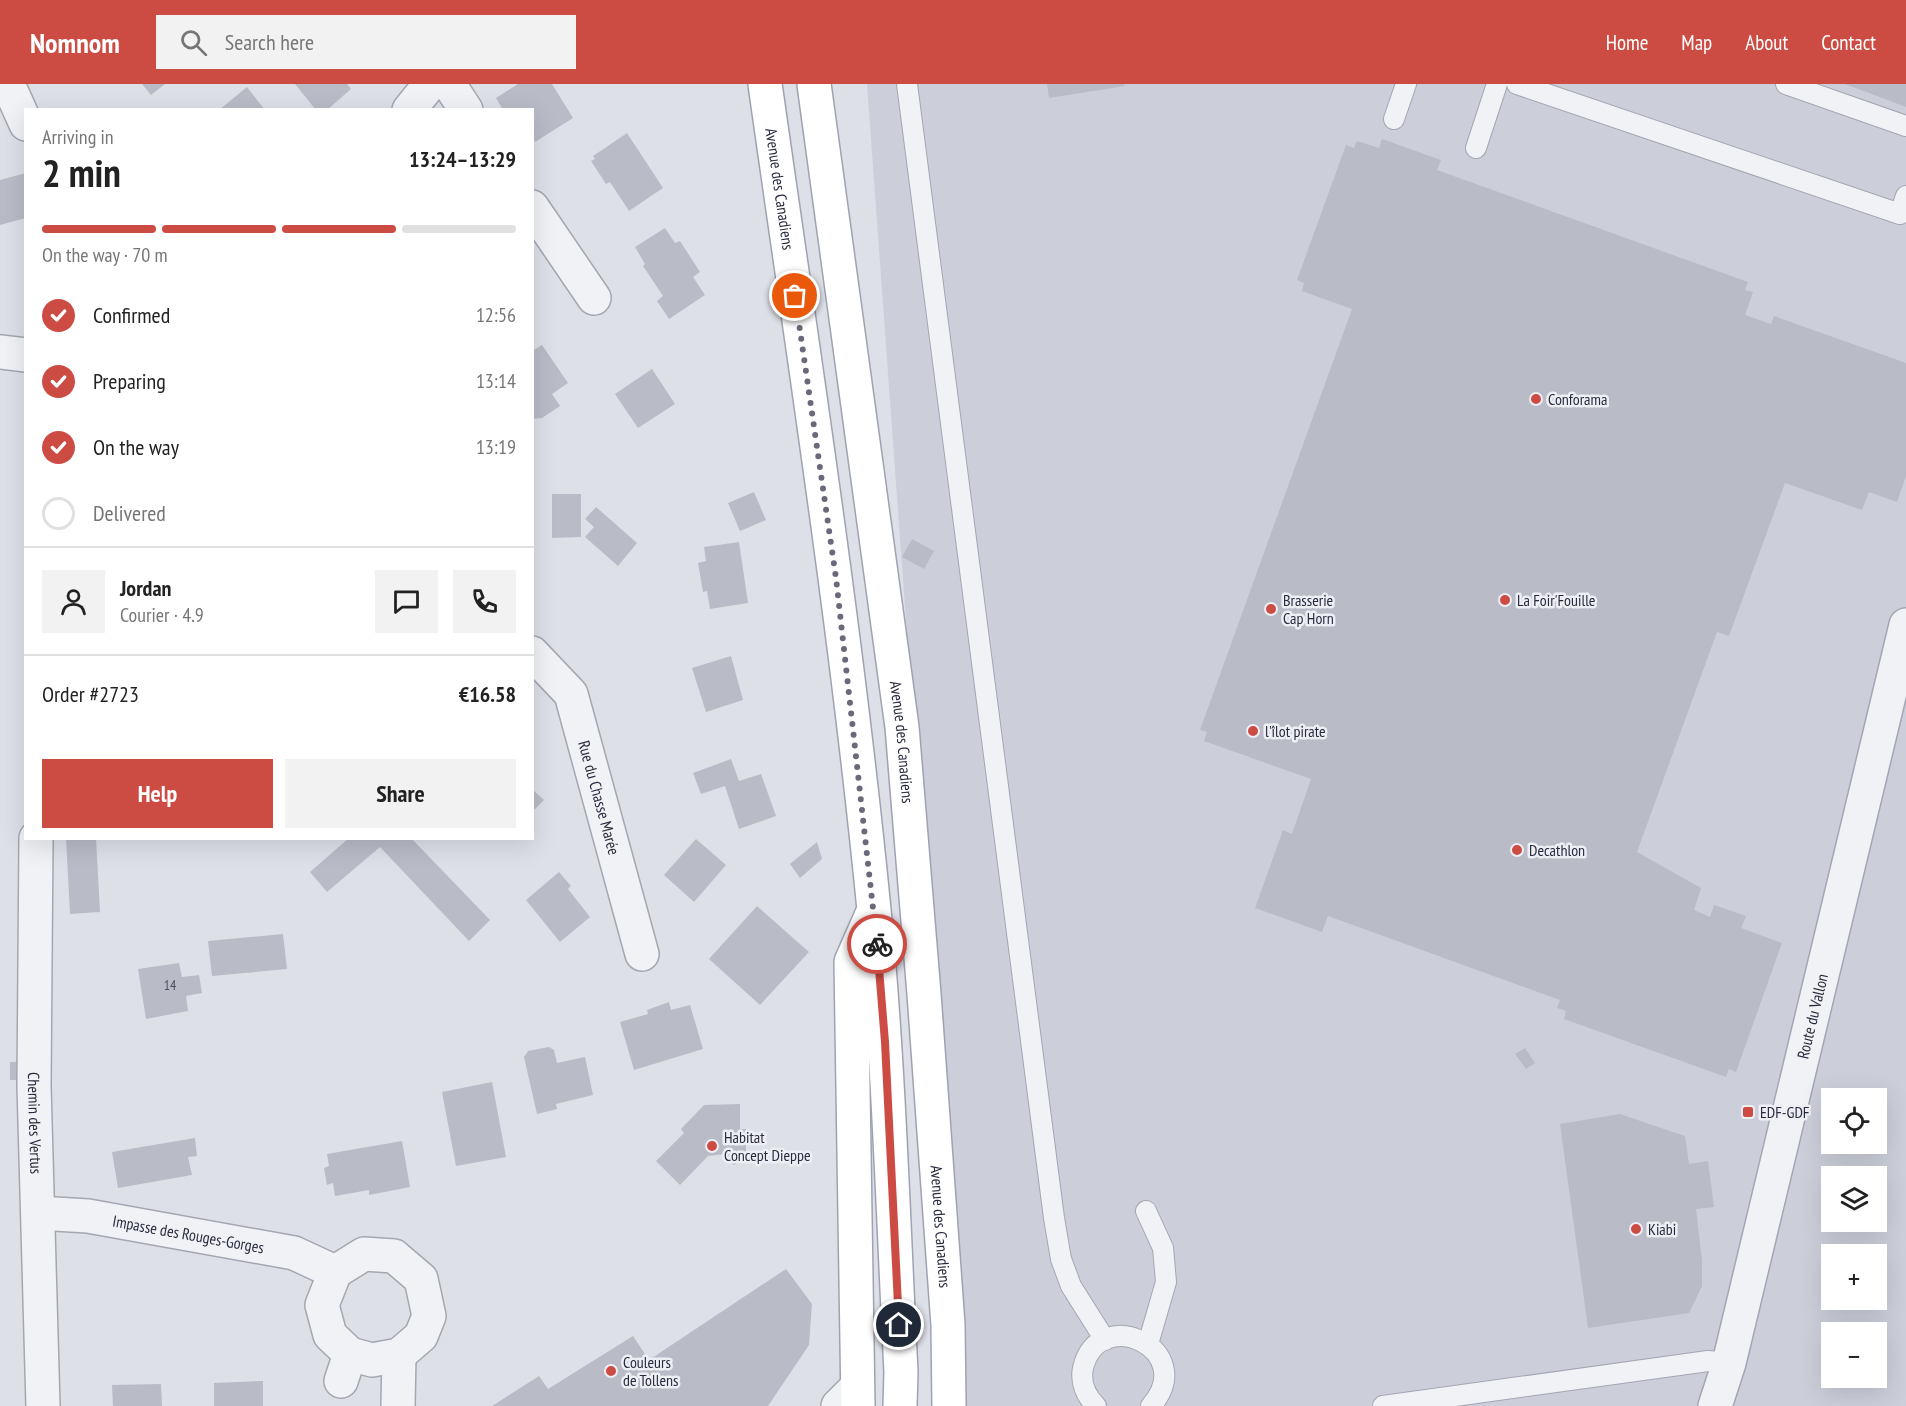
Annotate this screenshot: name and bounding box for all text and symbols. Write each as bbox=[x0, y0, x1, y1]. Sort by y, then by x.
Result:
search box bbox=[156, 15, 576, 69]
text: Nomnom bbox=[30, 24, 120, 61]
icon: search bbox=[177, 26, 210, 59]
text: Search here bbox=[225, 28, 314, 56]
text: Home bbox=[1606, 29, 1648, 56]
text: Map bbox=[1681, 29, 1712, 56]
text: About bbox=[1745, 29, 1788, 56]
text: Contact bbox=[1821, 29, 1876, 56]
text: Arriving in bbox=[42, 124, 114, 150]
street label: Avenue des Canadiens bbox=[761, 127, 799, 251]
text: 13:24–13:29 bbox=[409, 145, 516, 173]
text: 2 min bbox=[42, 147, 121, 198]
text: On the way · 70 m bbox=[42, 242, 168, 268]
pin bbox=[769, 270, 820, 321]
icon: bag bbox=[778, 279, 811, 312]
icon: check bbox=[42, 299, 75, 332]
text: Confirmed bbox=[93, 301, 170, 329]
text: 12:56 bbox=[476, 302, 516, 328]
icon: check bbox=[42, 365, 75, 398]
text: Preparing bbox=[93, 367, 166, 395]
text: 13:14 bbox=[476, 368, 516, 394]
place label: Conforama bbox=[1548, 389, 1607, 409]
marker: Conforama bbox=[1529, 392, 1543, 406]
icon: check bbox=[42, 431, 75, 464]
text: On the way bbox=[93, 433, 179, 461]
text: 13:19 bbox=[476, 434, 516, 460]
text: Delivered bbox=[93, 499, 166, 527]
button: person bbox=[42, 570, 105, 633]
button: chat bbox=[375, 570, 438, 633]
button: phone bbox=[453, 570, 516, 633]
text: Jordan bbox=[120, 574, 171, 602]
place label: Brasserie Cap Horn bbox=[1283, 590, 1334, 628]
place label: La Foir'Fouille bbox=[1517, 590, 1595, 610]
marker: La Foir'Fouille bbox=[1498, 593, 1512, 607]
text: Courier · 4.9 bbox=[120, 602, 204, 628]
marker: Brasserie Cap Horn bbox=[1264, 602, 1278, 616]
text: Order #2723 bbox=[42, 680, 139, 708]
text: €16.58 bbox=[459, 680, 516, 708]
street label: Avenue des Canadiens bbox=[886, 680, 918, 804]
place label: l'îlot pirate bbox=[1265, 721, 1326, 741]
marker: l'îlot pirate bbox=[1246, 724, 1260, 738]
street label: Rue du Chasse Marée bbox=[574, 738, 624, 857]
button: Help bbox=[42, 759, 273, 828]
button: Share bbox=[285, 759, 516, 828]
place label: Decathlon bbox=[1529, 840, 1585, 860]
marker: Decathlon bbox=[1510, 843, 1524, 857]
courier bbox=[847, 914, 907, 974]
icon: bike bbox=[861, 928, 894, 961]
street label: Route du Vallon bbox=[1792, 972, 1832, 1061]
house number: 14 bbox=[164, 976, 177, 994]
street label: Chemin des Vertus bbox=[24, 1072, 46, 1174]
map controls bbox=[1821, 1088, 1887, 1388]
button: locate bbox=[1821, 1088, 1887, 1154]
place label: EDF-GDF bbox=[1760, 1102, 1809, 1122]
marker: EDF-GDF bbox=[1741, 1105, 1755, 1119]
place label: Habitat Concept Dieppe bbox=[724, 1127, 811, 1165]
marker: Habitat Concept Dieppe bbox=[705, 1139, 719, 1153]
street label: Avenue des Canadiens bbox=[926, 1165, 955, 1288]
button: layers bbox=[1821, 1166, 1887, 1232]
street label: Impasse des Rouges-Gorges bbox=[111, 1211, 266, 1257]
place label: Kiabi bbox=[1648, 1219, 1676, 1239]
marker: Kiabi bbox=[1629, 1222, 1643, 1236]
button: + bbox=[1821, 1244, 1887, 1310]
pin bbox=[873, 1299, 924, 1350]
icon: home bbox=[882, 1308, 915, 1341]
button: − bbox=[1821, 1322, 1887, 1388]
place label: Couleurs de Tollens bbox=[623, 1352, 678, 1390]
marker: Couleurs de Tollens bbox=[604, 1364, 618, 1378]

